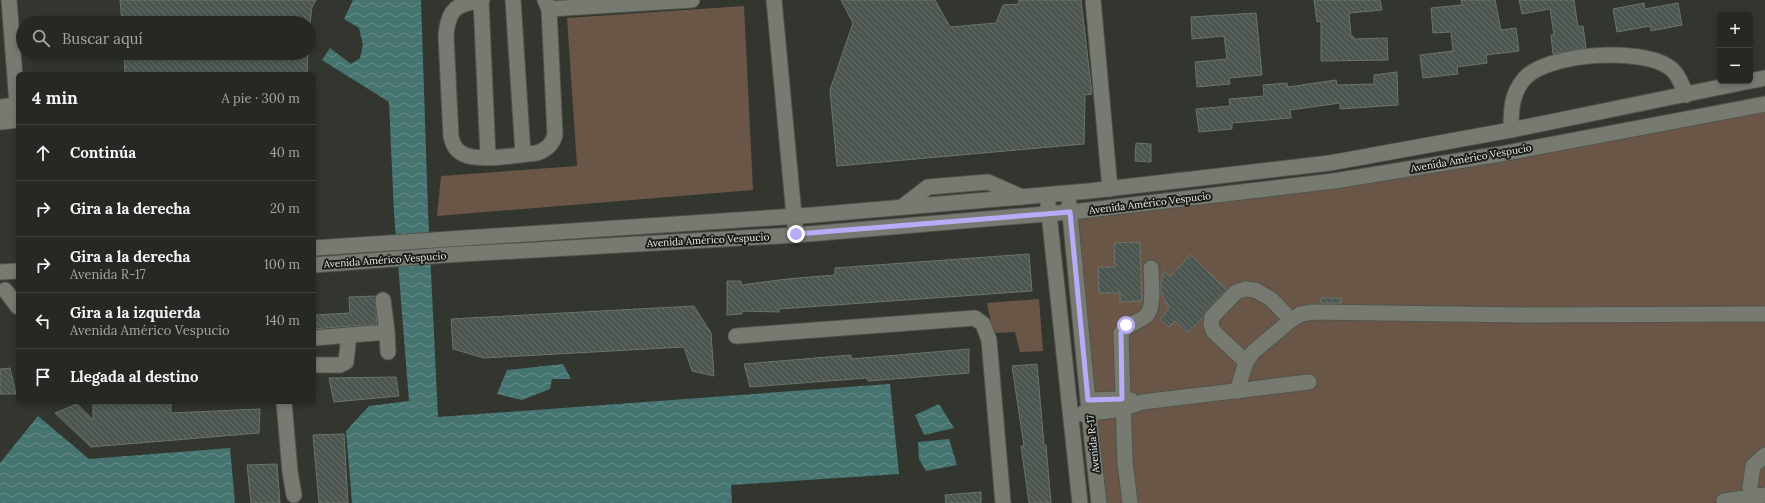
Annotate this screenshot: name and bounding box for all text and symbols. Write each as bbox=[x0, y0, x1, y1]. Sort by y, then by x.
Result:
map controls bbox=[1717, 12, 1753, 84]
button: + bbox=[1717, 12, 1753, 48]
search box bbox=[16, 16, 316, 60]
icon: search bbox=[30, 27, 52, 49]
text: Buscar aquí bbox=[62, 29, 143, 48]
button: − bbox=[1717, 48, 1753, 84]
text: 4 min bbox=[32, 87, 78, 109]
text: A pie · 300 m bbox=[221, 90, 300, 107]
street label: Avenida Américo Vespucio bbox=[1408, 141, 1533, 175]
icon: ahead bbox=[32, 142, 54, 164]
text: Continúa bbox=[70, 143, 136, 162]
text: 40 m bbox=[270, 144, 300, 161]
street label: Avenida Américo Vespucio bbox=[1087, 189, 1212, 217]
icon: right bbox=[32, 198, 54, 220]
text: Gira a la derecha bbox=[70, 199, 190, 218]
text: 20 m bbox=[270, 200, 300, 217]
route end bbox=[787, 225, 805, 243]
street label: Avenida Américo Vespucio bbox=[645, 230, 770, 250]
text: Gira a la derecha bbox=[70, 247, 190, 266]
street label: Avenida Américo Vespucio bbox=[322, 249, 447, 271]
icon: right bbox=[32, 254, 54, 276]
text: 100 m bbox=[264, 256, 300, 273]
text: Avenida R-17 bbox=[70, 266, 146, 283]
text: Gira a la izquierda bbox=[70, 303, 201, 322]
icon: left bbox=[32, 310, 54, 332]
text: 140 m bbox=[265, 312, 300, 329]
route start bbox=[1117, 316, 1135, 334]
text: Avenida Américo Vespucio bbox=[70, 322, 230, 339]
icon: arrive bbox=[32, 366, 54, 388]
text: Llegada al destino bbox=[70, 367, 199, 386]
street label: Avenida R-17 bbox=[1083, 414, 1103, 475]

